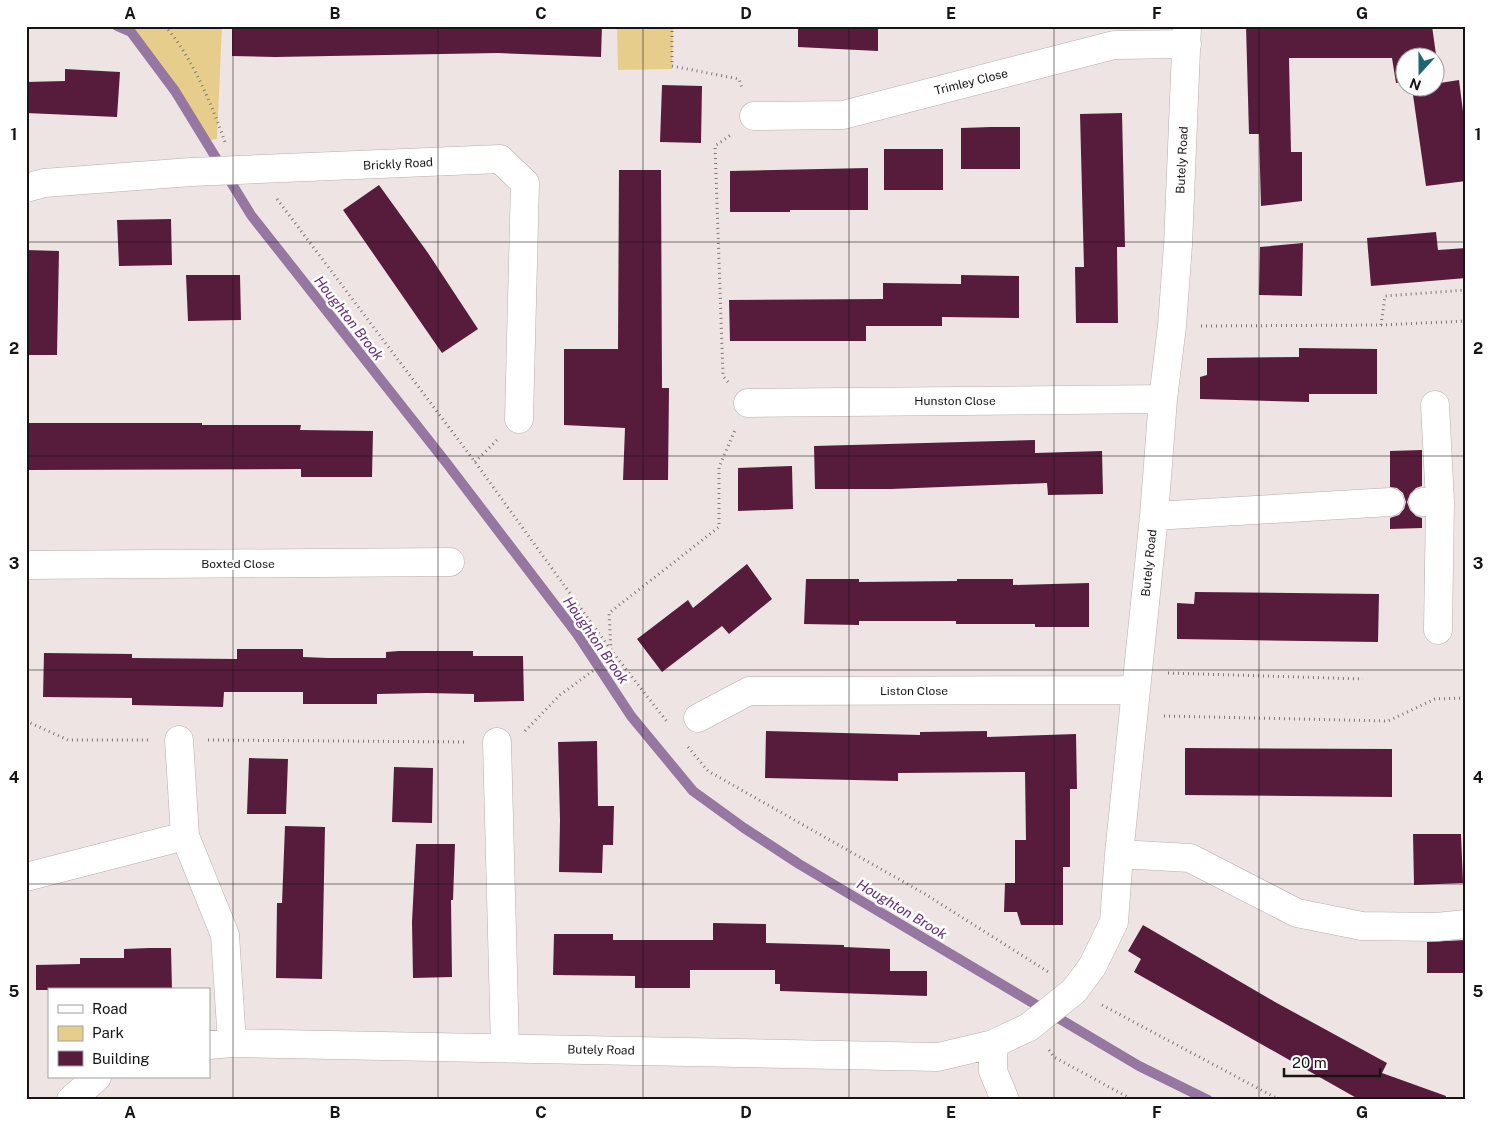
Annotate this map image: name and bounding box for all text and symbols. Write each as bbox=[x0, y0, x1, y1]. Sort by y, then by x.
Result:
text: A bbox=[124, 4, 136, 23]
text: B bbox=[330, 4, 341, 23]
text: C bbox=[535, 4, 547, 23]
text: D bbox=[740, 4, 752, 23]
text: E bbox=[946, 4, 956, 23]
text: F bbox=[1152, 4, 1162, 23]
text: G bbox=[1356, 4, 1368, 23]
north arrow bbox=[1394, 48, 1444, 98]
street label: Trimley Close bbox=[933, 66, 1009, 98]
text: N bbox=[1407, 75, 1423, 94]
text: 1 bbox=[11, 125, 17, 144]
text: 1 bbox=[1475, 125, 1481, 144]
street label: Butely Road bbox=[1173, 126, 1191, 194]
street label: Brickly Road bbox=[363, 155, 433, 173]
water label: Houghton Brook bbox=[311, 273, 387, 364]
text: 2 bbox=[9, 339, 19, 358]
text: 2 bbox=[1473, 339, 1483, 358]
street label: Hunston Close bbox=[914, 394, 996, 408]
street label: Butely Road bbox=[1139, 529, 1159, 597]
text: 3 bbox=[9, 554, 19, 573]
text: 3 bbox=[1473, 554, 1483, 573]
street label: Boxted Close bbox=[201, 557, 275, 571]
water label: Houghton Brook bbox=[560, 593, 632, 687]
street label: Liston Close bbox=[880, 684, 948, 698]
text: 4 bbox=[9, 768, 20, 787]
text: 4 bbox=[1473, 768, 1484, 787]
water label: Houghton Brook bbox=[854, 876, 950, 942]
text: 5 bbox=[9, 982, 20, 1001]
text: 5 bbox=[1473, 982, 1484, 1001]
legend bbox=[48, 988, 210, 1078]
text: Road bbox=[92, 1000, 128, 1017]
text: Park bbox=[92, 1024, 124, 1041]
street label: Butely Road bbox=[567, 1042, 635, 1058]
scale bar bbox=[1284, 1046, 1381, 1078]
text: Building bbox=[92, 1050, 150, 1067]
text: 20 m bbox=[1292, 1054, 1327, 1071]
text: A bbox=[124, 1103, 136, 1122]
text: B bbox=[330, 1103, 341, 1122]
text: C bbox=[535, 1103, 547, 1122]
text: D bbox=[740, 1103, 752, 1122]
text: E bbox=[946, 1103, 956, 1122]
text: F bbox=[1152, 1103, 1162, 1122]
text: G bbox=[1356, 1103, 1368, 1122]

